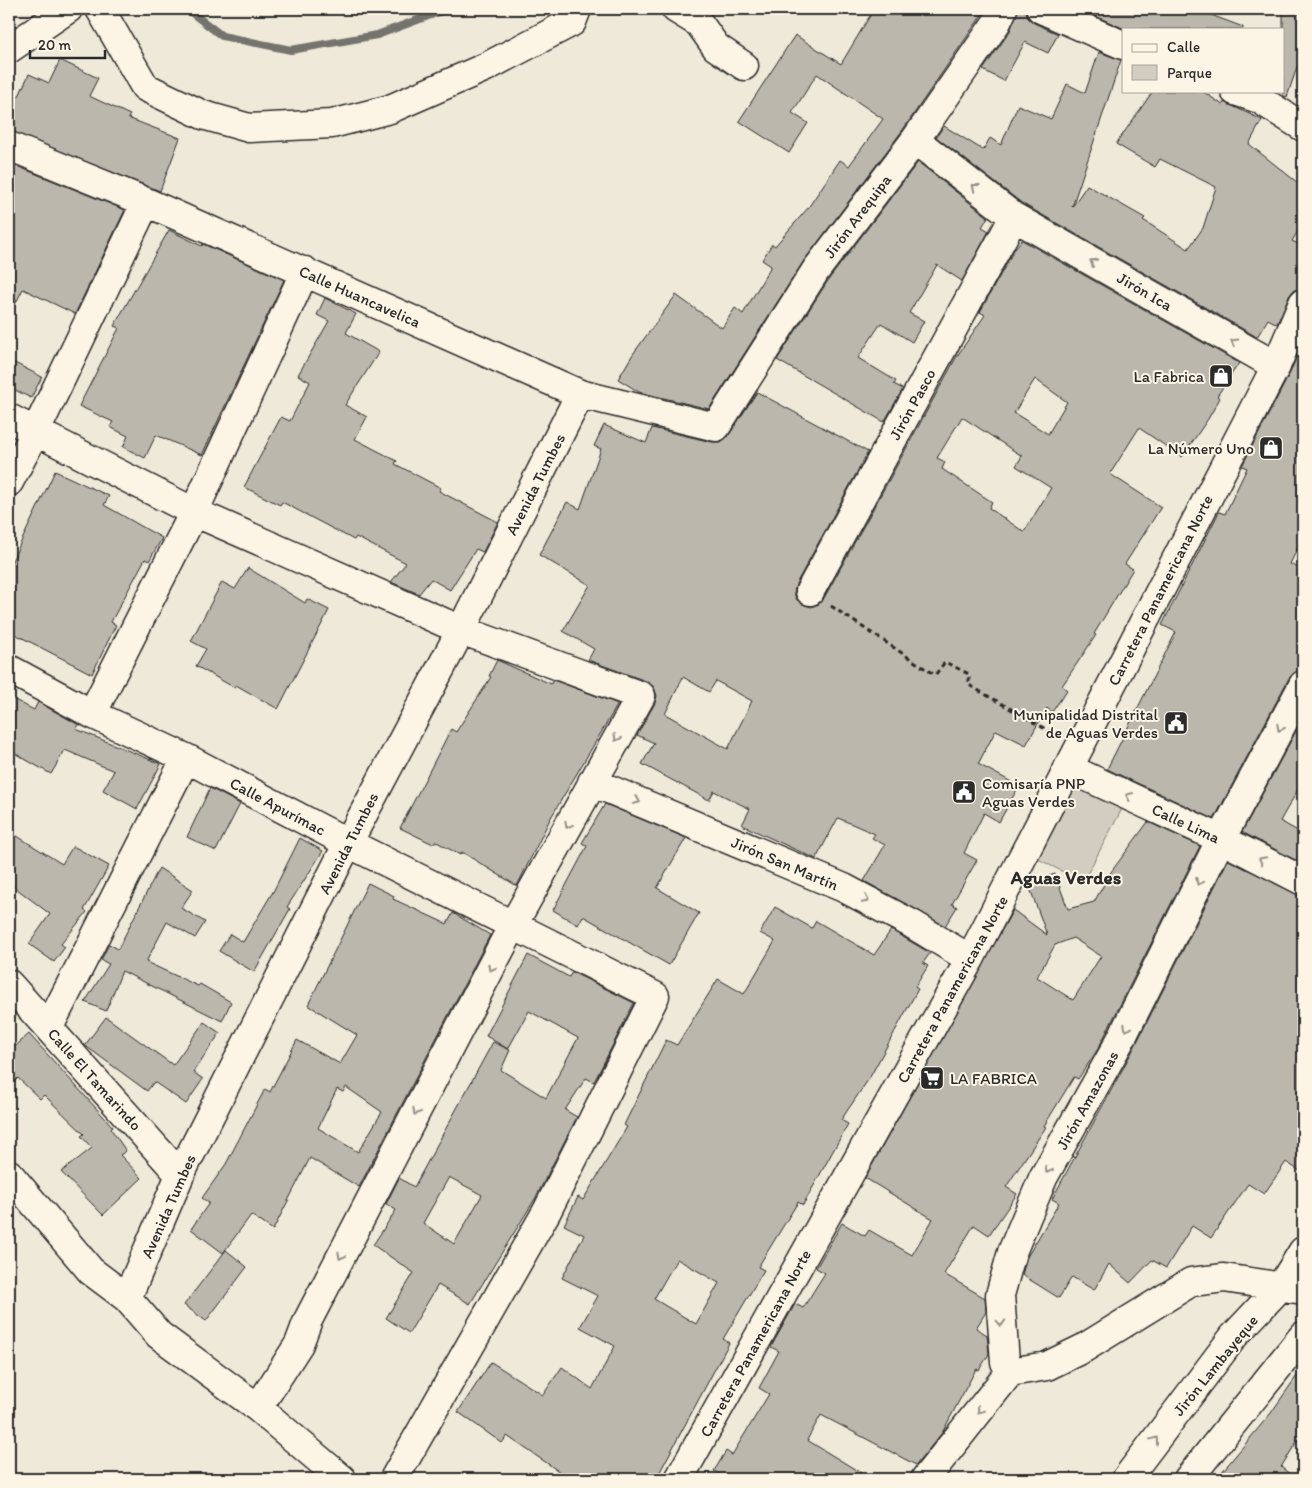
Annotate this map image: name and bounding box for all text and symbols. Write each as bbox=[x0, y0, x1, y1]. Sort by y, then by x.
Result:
scale bar bbox=[30, 28, 105, 60]
legend bbox=[1122, 28, 1284, 92]
text: 20 m bbox=[38, 36, 72, 54]
text: Calle bbox=[1167, 38, 1200, 56]
text: Parque bbox=[1167, 64, 1212, 82]
street label: Jirón Arequipa bbox=[820, 170, 895, 262]
one-way arrow bbox=[971, 184, 981, 193]
one-way arrow bbox=[1089, 258, 1098, 268]
street label: Calle Huancavelica bbox=[296, 261, 423, 332]
street label: Jirón Ica bbox=[1114, 268, 1176, 315]
one-way arrow bbox=[1230, 339, 1239, 349]
shop icon: La Fabrica bbox=[1208, 363, 1234, 389]
street label: Jirón Pasco bbox=[885, 365, 940, 443]
place label: La Fabrica bbox=[1134, 367, 1205, 386]
street label: Avenida Tumbes bbox=[502, 430, 569, 538]
shop icon: La Número Uno bbox=[1258, 435, 1284, 461]
place label: La Número Uno bbox=[1148, 439, 1254, 458]
street label: Carretera Panamericana Norte bbox=[1104, 491, 1217, 689]
place label: Munipalidad Distrital de Aguas Verdes bbox=[1013, 705, 1158, 742]
public building icon: Munipalidad Distrital de Aguas Verdes bbox=[1163, 710, 1189, 736]
one-way arrow bbox=[1276, 722, 1286, 731]
one-way arrow bbox=[613, 733, 623, 742]
street label: Calle Apurímac bbox=[227, 773, 329, 840]
place label: Comisaría PNP Aguas Verdes bbox=[982, 774, 1085, 811]
public building icon: Comisaría PNP Aguas Verdes bbox=[951, 779, 977, 805]
street label: Avenida Tumbes bbox=[315, 789, 382, 897]
one-way arrow bbox=[1125, 792, 1134, 803]
one-way arrow bbox=[632, 795, 641, 805]
street label: Calle Lima bbox=[1149, 799, 1223, 848]
one-way arrow bbox=[564, 819, 574, 828]
street label: Jirón San Martín bbox=[728, 832, 841, 895]
one-way arrow bbox=[1258, 856, 1267, 866]
district label: Aguas Verdes bbox=[1010, 866, 1122, 889]
one-way arrow bbox=[1195, 877, 1205, 886]
street label: Carretera Panamericana Norte bbox=[893, 892, 1012, 1086]
one-way arrow bbox=[861, 894, 870, 904]
one-way arrow bbox=[487, 962, 497, 971]
one-way arrow bbox=[1123, 1023, 1133, 1032]
street label: Calle El Tamarindo bbox=[44, 1024, 146, 1134]
street label: Jirón Amazonas bbox=[1052, 1047, 1122, 1153]
supermarket icon: LA FABRICA bbox=[919, 1065, 945, 1091]
place label: LA FABRICA bbox=[950, 1069, 1037, 1088]
one-way arrow bbox=[412, 1107, 422, 1116]
street label: Avenida Tumbes bbox=[137, 1151, 200, 1261]
one-way arrow bbox=[1044, 1164, 1054, 1173]
street label: Carretera Panamericana Norte bbox=[696, 1246, 815, 1440]
one-way arrow bbox=[337, 1251, 347, 1260]
street label: Jirón Lambayeque bbox=[1169, 1311, 1262, 1420]
one-way arrow bbox=[996, 1320, 1006, 1327]
one-way arrow bbox=[978, 1404, 986, 1413]
one-way arrow bbox=[1150, 1437, 1158, 1446]

